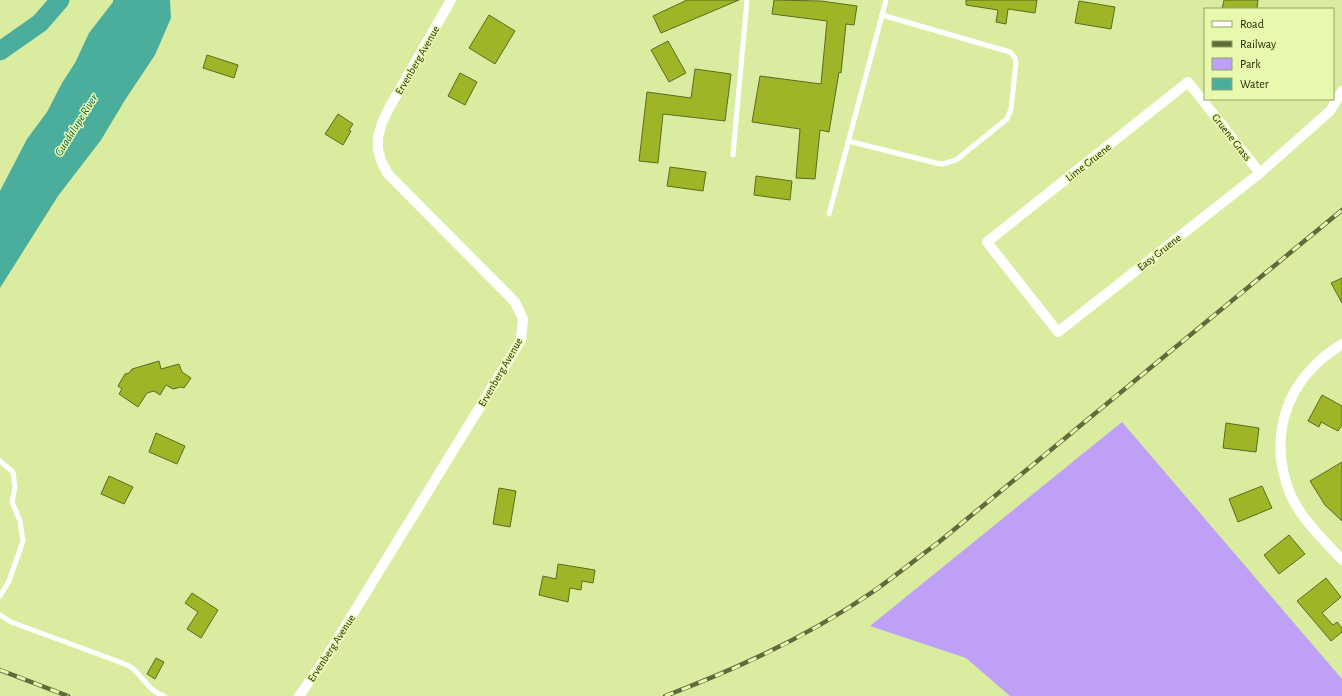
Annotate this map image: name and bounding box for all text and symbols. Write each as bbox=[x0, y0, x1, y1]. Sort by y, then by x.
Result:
legend bbox=[1204, 8, 1334, 100]
text: Road bbox=[1240, 18, 1264, 30]
street label: Ervenberg Avenue bbox=[393, 24, 442, 97]
text: Railway bbox=[1240, 38, 1276, 51]
text: Park bbox=[1240, 58, 1261, 70]
text: Water bbox=[1240, 78, 1269, 90]
water label: Guadalupe River bbox=[52, 91, 101, 159]
street label: Gruene Grass bbox=[1210, 112, 1253, 163]
street label: Lime Gruene bbox=[1064, 141, 1113, 183]
street label: Easy Gruene bbox=[1135, 232, 1183, 273]
street label: Ervenberg Avenue bbox=[476, 336, 525, 409]
street label: Ervenberg Avenue bbox=[306, 613, 357, 684]

